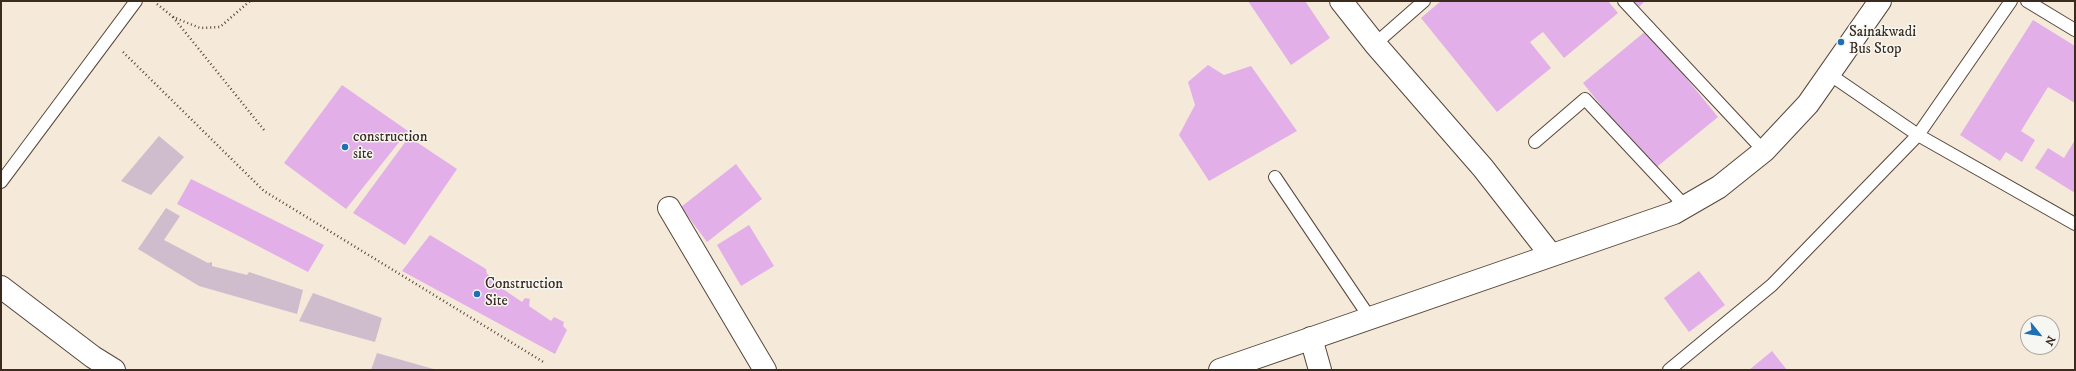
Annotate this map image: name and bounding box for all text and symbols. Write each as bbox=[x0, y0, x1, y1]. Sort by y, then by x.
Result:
place label: Sainakwadi Bus Stop bbox=[1849, 24, 1916, 59]
marker: Sainakwadi Bus Stop bbox=[1836, 37, 1846, 47]
place label: construction site bbox=[353, 129, 427, 164]
marker: construction site bbox=[340, 142, 350, 152]
place label: Construction Site bbox=[485, 276, 563, 311]
marker: Construction Site bbox=[472, 289, 482, 299]
north arrow bbox=[2020, 315, 2060, 355]
text: N bbox=[2041, 333, 2058, 348]

